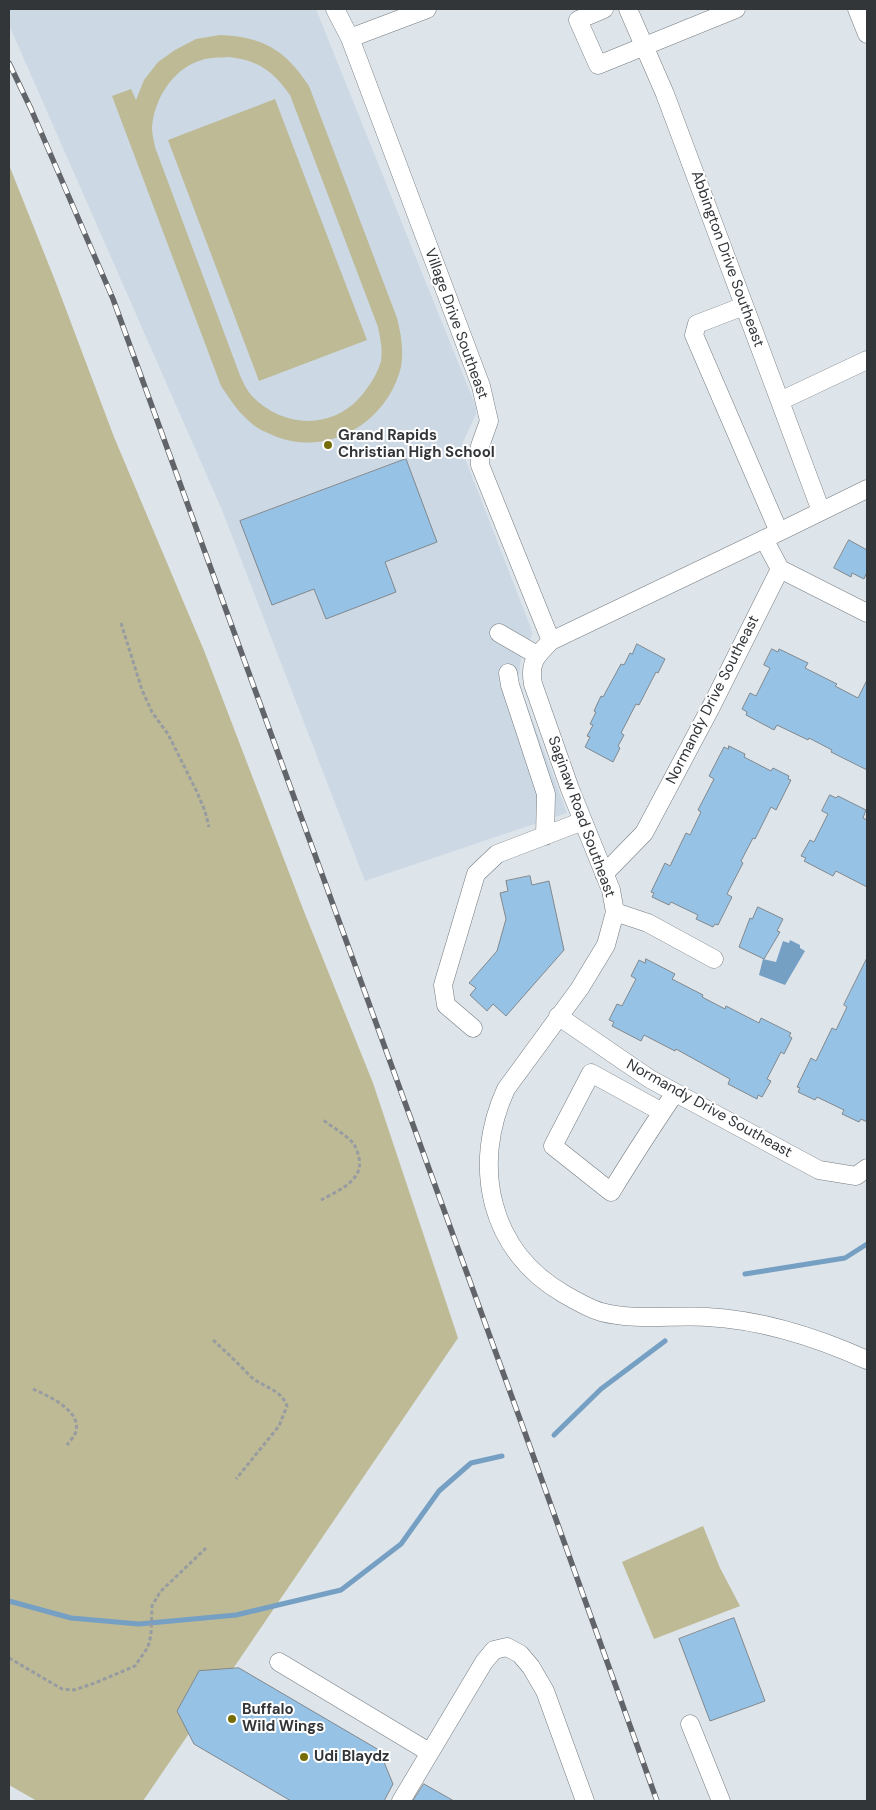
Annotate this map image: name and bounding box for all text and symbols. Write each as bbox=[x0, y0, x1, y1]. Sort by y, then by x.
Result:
street label: Abbington Drive Southeast bbox=[687, 168, 767, 350]
street label: Village Drive Southeast bbox=[420, 246, 492, 402]
place label: Grand Rapids Christian High School bbox=[338, 427, 495, 462]
marker: Grand Rapids Christian High School bbox=[322, 439, 334, 451]
street label: Normandy Drive Southeast bbox=[663, 613, 763, 787]
street label: Saginaw Road Southeast bbox=[543, 734, 619, 900]
street label: Normandy Drive Southeast bbox=[623, 1056, 795, 1162]
place label: Buffalo Wild Wings bbox=[242, 1701, 324, 1736]
marker: Buffalo Wild Wings bbox=[226, 1713, 238, 1725]
place label: Udi Blaydz bbox=[314, 1748, 389, 1766]
marker: Udi Blaydz bbox=[298, 1751, 310, 1763]

